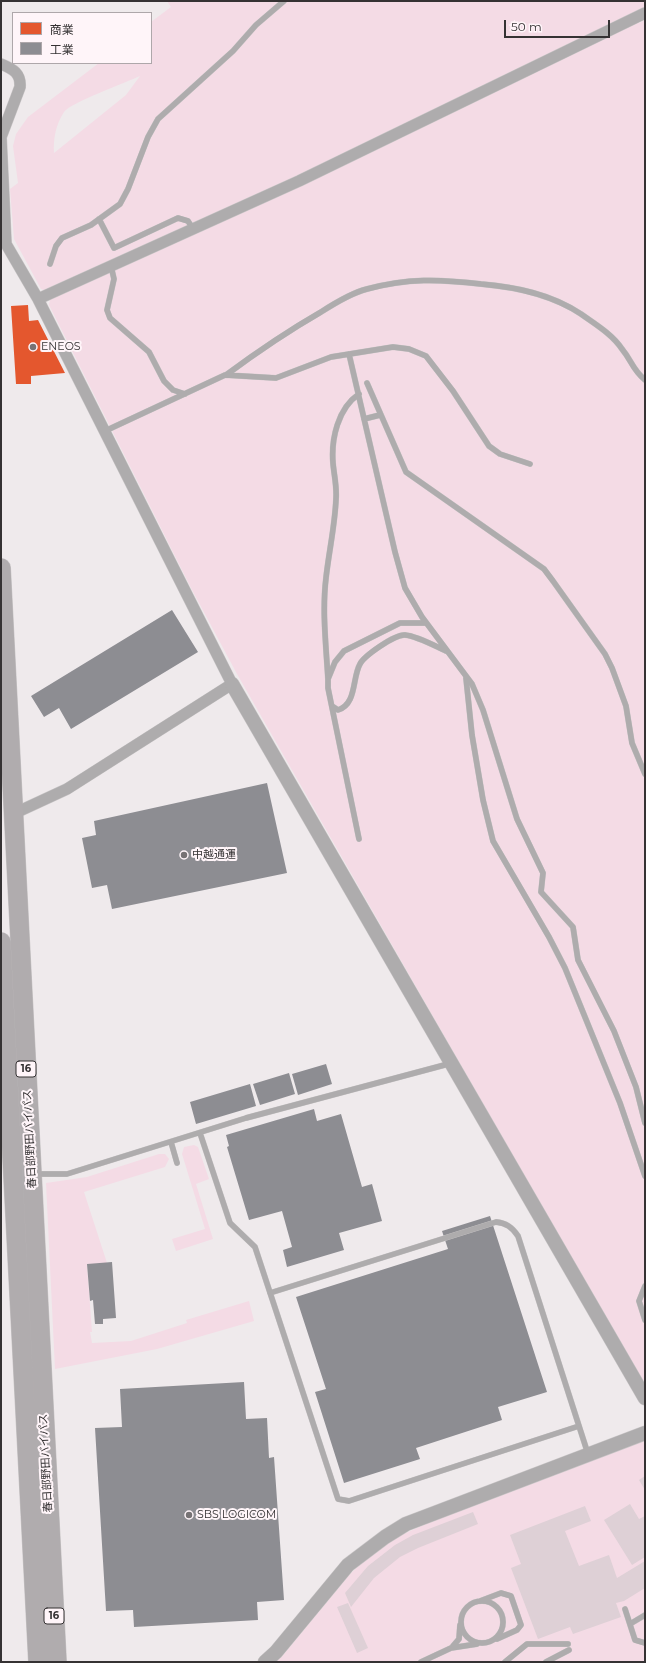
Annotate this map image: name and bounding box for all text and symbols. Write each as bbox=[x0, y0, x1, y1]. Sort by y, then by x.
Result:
legend bbox=[12, 12, 152, 64]
scale bar bbox=[506, 12, 612, 38]
text: 50 m bbox=[511, 19, 542, 34]
text: 商業 bbox=[50, 22, 74, 37]
text: 工業 bbox=[50, 42, 74, 57]
place label: ENEOS bbox=[41, 340, 81, 354]
marker: ENEOS bbox=[28, 342, 38, 352]
place label: 中越通運 bbox=[192, 848, 236, 862]
marker: 中越通運 bbox=[179, 850, 189, 860]
road number: 16 bbox=[16, 1061, 36, 1077]
street label: 春日部野田バイパス bbox=[21, 1089, 39, 1189]
street label: 春日部野田バイパス bbox=[37, 1413, 55, 1513]
place label: SBS LOGICOM bbox=[197, 1508, 276, 1522]
marker: SBS LOGICOM bbox=[184, 1510, 194, 1520]
road number: 16 bbox=[44, 1608, 64, 1624]

